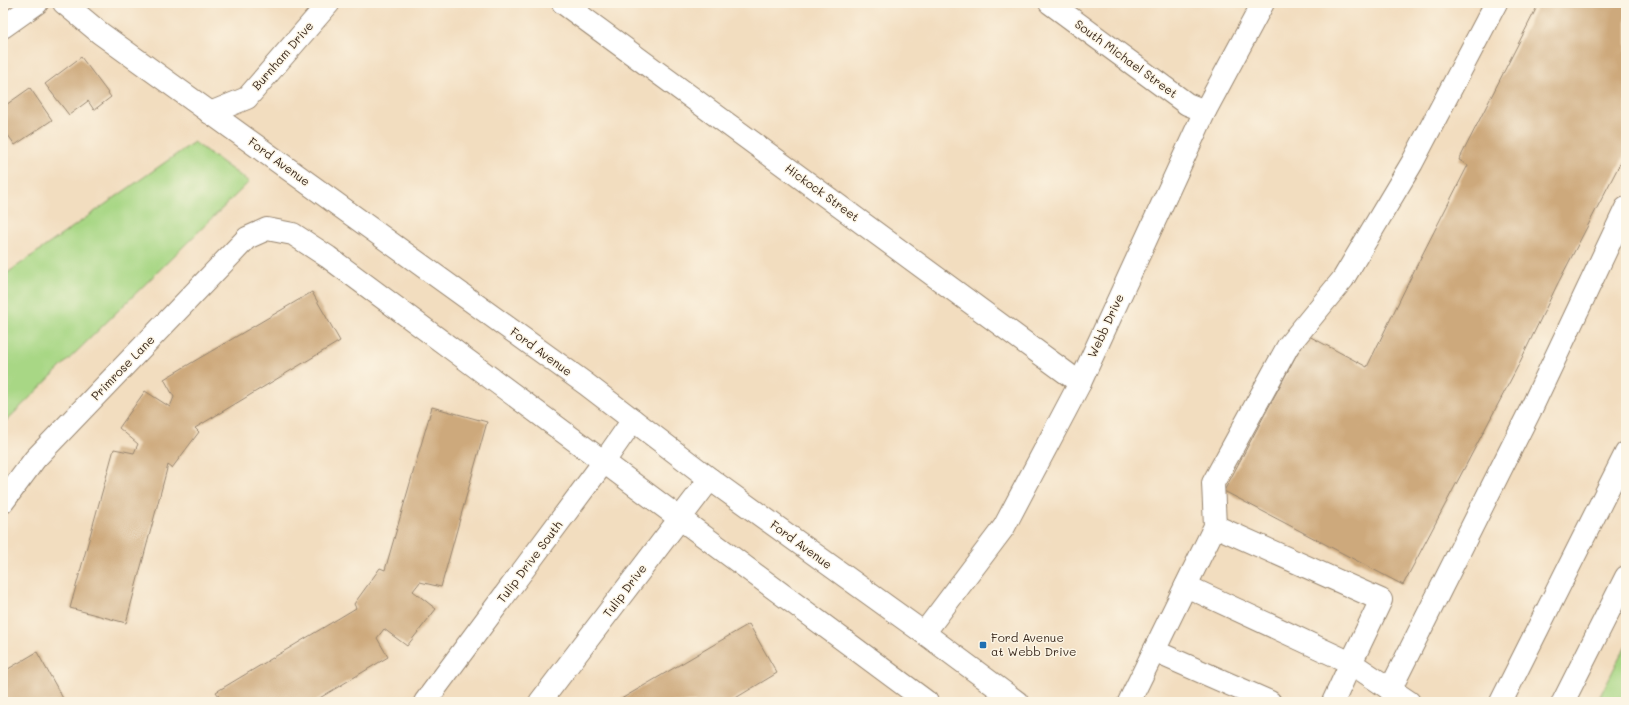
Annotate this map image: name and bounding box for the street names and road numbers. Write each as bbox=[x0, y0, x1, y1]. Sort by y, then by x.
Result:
street label: South Michael Street bbox=[1072, 15, 1181, 101]
street label: Burnham Drive bbox=[248, 18, 317, 93]
street label: Ford Avenue bbox=[245, 133, 314, 189]
street label: Hickock Street bbox=[782, 160, 863, 225]
street label: Webb Drive bbox=[1083, 291, 1127, 360]
street label: Ford Avenue bbox=[507, 323, 576, 379]
street label: Primrose Lane bbox=[87, 331, 157, 403]
street label: Ford Avenue bbox=[767, 516, 836, 572]
street label: Tulip Drive South bbox=[493, 517, 566, 606]
street label: Tulip Drive bbox=[599, 560, 650, 620]

